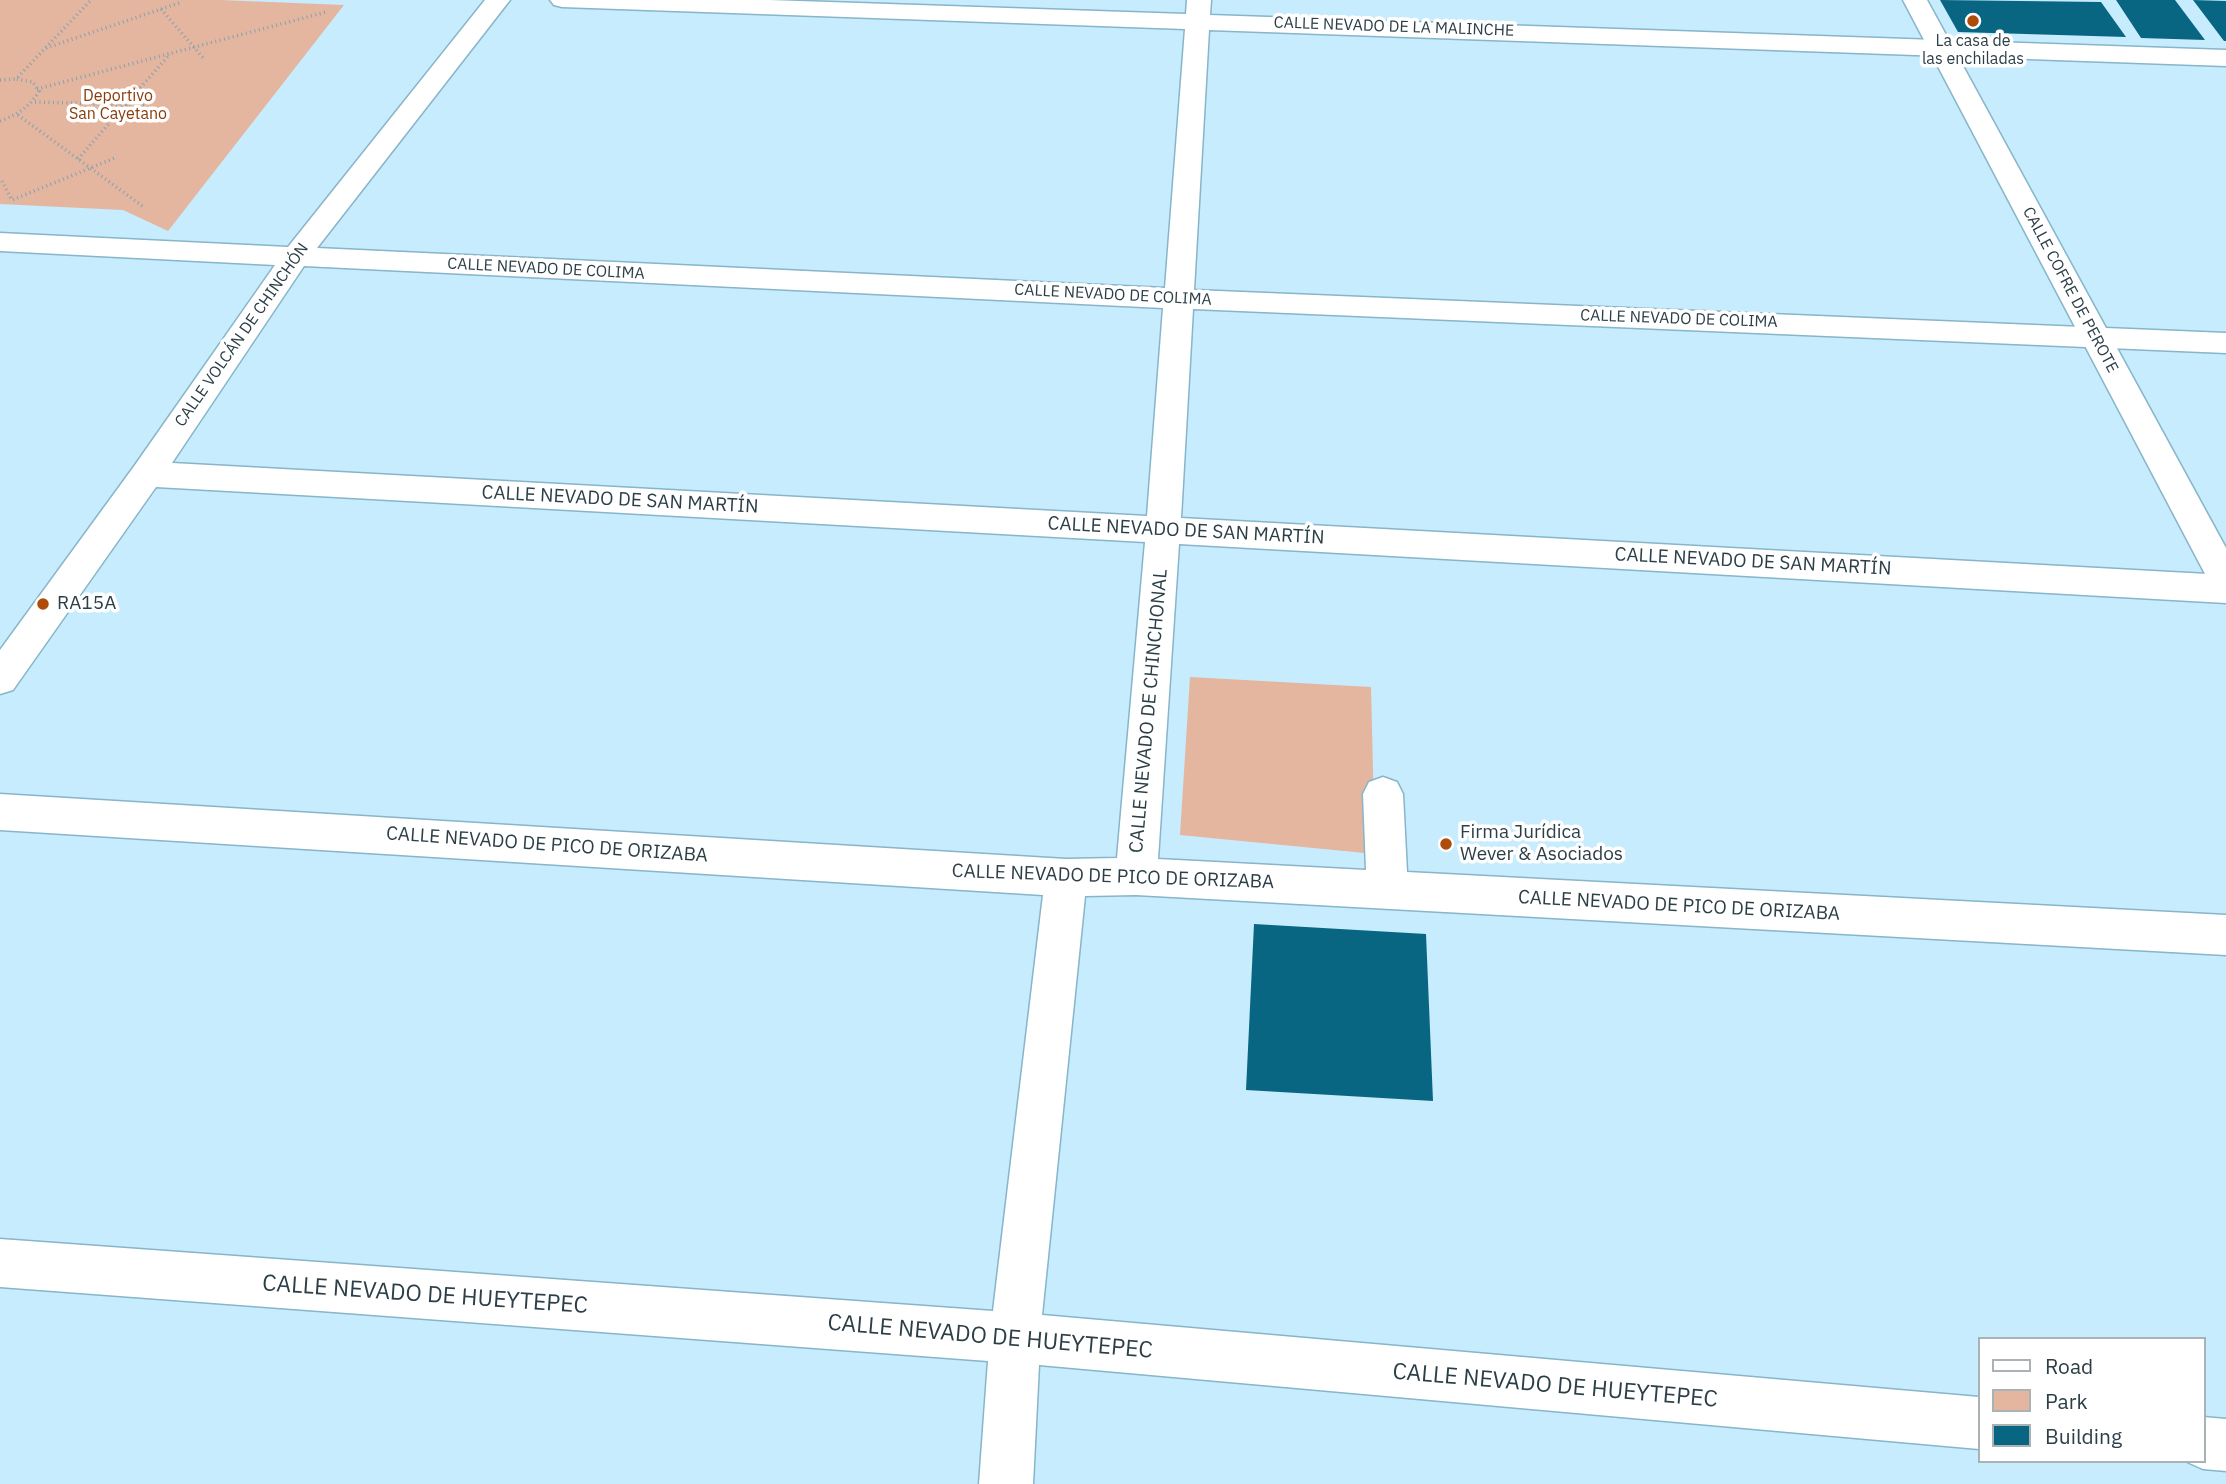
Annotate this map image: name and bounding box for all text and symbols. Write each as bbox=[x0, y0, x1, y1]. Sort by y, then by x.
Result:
street label: CALLE NEVADO DE LA MALINCHE bbox=[1273, 13, 1515, 41]
marker: La casa de las enchiladas bbox=[1965, 13, 1981, 29]
place label: La casa de las enchiladas bbox=[1922, 31, 2024, 69]
park label: Deportivo San Cayetano bbox=[69, 86, 167, 124]
street label: CALLE COFRE DE PEROTE bbox=[2018, 204, 2122, 376]
street label: CALLE VOLCÁN DE CHINCHÓN bbox=[171, 240, 313, 430]
street label: CALLE NEVADO DE COLIMA bbox=[447, 254, 645, 284]
street label: CALLE NEVADO DE COLIMA bbox=[1014, 280, 1212, 310]
street label: CALLE NEVADO DE COLIMA bbox=[1580, 306, 1778, 332]
street label: CALLE NEVADO DE SAN MARTÍN bbox=[481, 481, 759, 519]
street label: CALLE NEVADO DE SAN MARTÍN bbox=[1047, 512, 1325, 550]
street label: CALLE NEVADO DE SAN MARTÍN bbox=[1614, 543, 1892, 581]
street label: CALLE NEVADO DE CHINCHONAL bbox=[1125, 568, 1173, 854]
place label: RA15A bbox=[57, 593, 116, 615]
marker: RA15A bbox=[35, 596, 51, 612]
street label: CALLE NEVADO DE PICO DE ORIZABA bbox=[385, 822, 709, 868]
place label: Firma Jurídica Wever & Asociados bbox=[1460, 822, 1623, 866]
marker: Firma Jurídica Wever & Asociados bbox=[1438, 836, 1454, 852]
street label: CALLE NEVADO DE PICO DE ORIZABA bbox=[951, 860, 1275, 894]
street label: CALLE NEVADO DE PICO DE ORIZABA bbox=[1517, 886, 1841, 926]
street label: CALLE NEVADO DE HUEYTEPEC bbox=[261, 1270, 589, 1320]
street label: CALLE NEVADO DE HUEYTEPEC bbox=[826, 1309, 1154, 1365]
legend bbox=[1978, 1337, 2205, 1463]
text: Road bbox=[2045, 1352, 2093, 1380]
street label: CALLE NEVADO DE HUEYTEPEC bbox=[1391, 1358, 1719, 1414]
text: Park bbox=[2045, 1387, 2088, 1415]
text: Building bbox=[2045, 1422, 2122, 1450]

